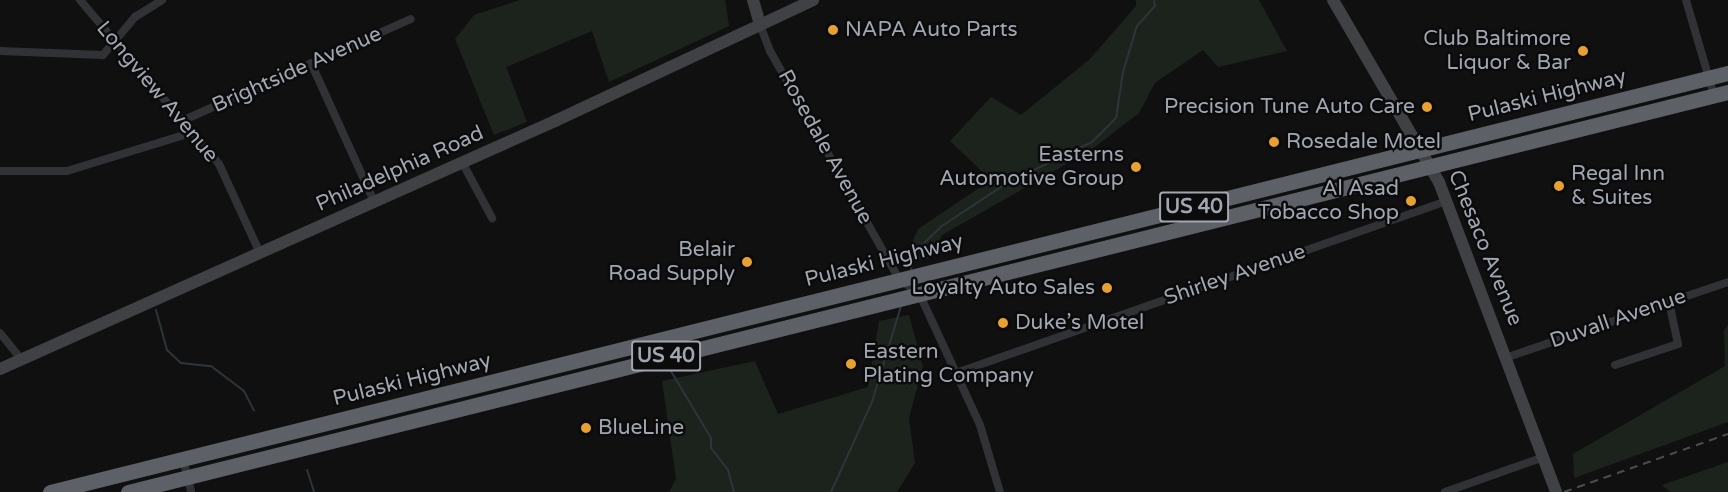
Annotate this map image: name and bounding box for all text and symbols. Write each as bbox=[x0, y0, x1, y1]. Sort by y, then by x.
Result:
street label: Longview Avenue bbox=[91, 16, 223, 168]
place label: NAPA Auto Parts bbox=[845, 17, 1018, 43]
street label: Brightside Avenue bbox=[208, 21, 386, 119]
marker: NAPA Auto Parts bbox=[826, 23, 840, 37]
place label: Club Baltimore Liquor & Bar bbox=[1423, 26, 1571, 76]
marker: Club Baltimore Liquor & Bar bbox=[1576, 44, 1590, 58]
street label: Pulaski Highway bbox=[1465, 64, 1629, 128]
street label: Rosedale Avenue bbox=[772, 65, 878, 229]
place label: Precision Tune Auto Care bbox=[1164, 94, 1415, 120]
marker: Precision Tune Auto Care bbox=[1420, 100, 1434, 114]
street label: Philadelphia Road bbox=[312, 121, 488, 217]
place label: Rosedale Motel bbox=[1286, 129, 1441, 155]
marker: Rosedale Motel bbox=[1267, 135, 1281, 149]
place label: Easterns Automotive Group bbox=[939, 142, 1124, 192]
marker: Easterns Automotive Group bbox=[1129, 160, 1143, 174]
place label: Regal Inn & Suites bbox=[1571, 161, 1665, 211]
street label: Chesaco Avenue bbox=[1442, 166, 1528, 330]
place label: Al Asad Tobacco Shop bbox=[1258, 176, 1399, 226]
marker: Regal Inn & Suites bbox=[1552, 179, 1566, 193]
road number: US 40 bbox=[1158, 190, 1230, 224]
marker: Al Asad Tobacco Shop bbox=[1404, 194, 1418, 208]
street label: Pulaski Highway bbox=[802, 229, 966, 293]
place label: Belair Road Supply bbox=[608, 237, 735, 287]
street label: Shirley Avenue bbox=[1161, 239, 1309, 311]
marker: Belair Road Supply bbox=[740, 255, 754, 269]
place label: Loyalty Auto Sales bbox=[911, 275, 1095, 301]
marker: Loyalty Auto Sales bbox=[1100, 281, 1114, 295]
street label: Duvall Avenue bbox=[1547, 284, 1689, 354]
place label: Duke’s Motel bbox=[1015, 310, 1144, 336]
marker: Duke’s Motel bbox=[996, 316, 1010, 330]
road number: US 40 bbox=[630, 339, 702, 373]
place label: Eastern Plating Company bbox=[863, 339, 1034, 389]
street label: Pulaski Highway bbox=[330, 348, 494, 412]
marker: Eastern Plating Company bbox=[844, 357, 858, 371]
place label: BlueLine bbox=[598, 415, 684, 441]
marker: BlueLine bbox=[579, 421, 593, 435]

